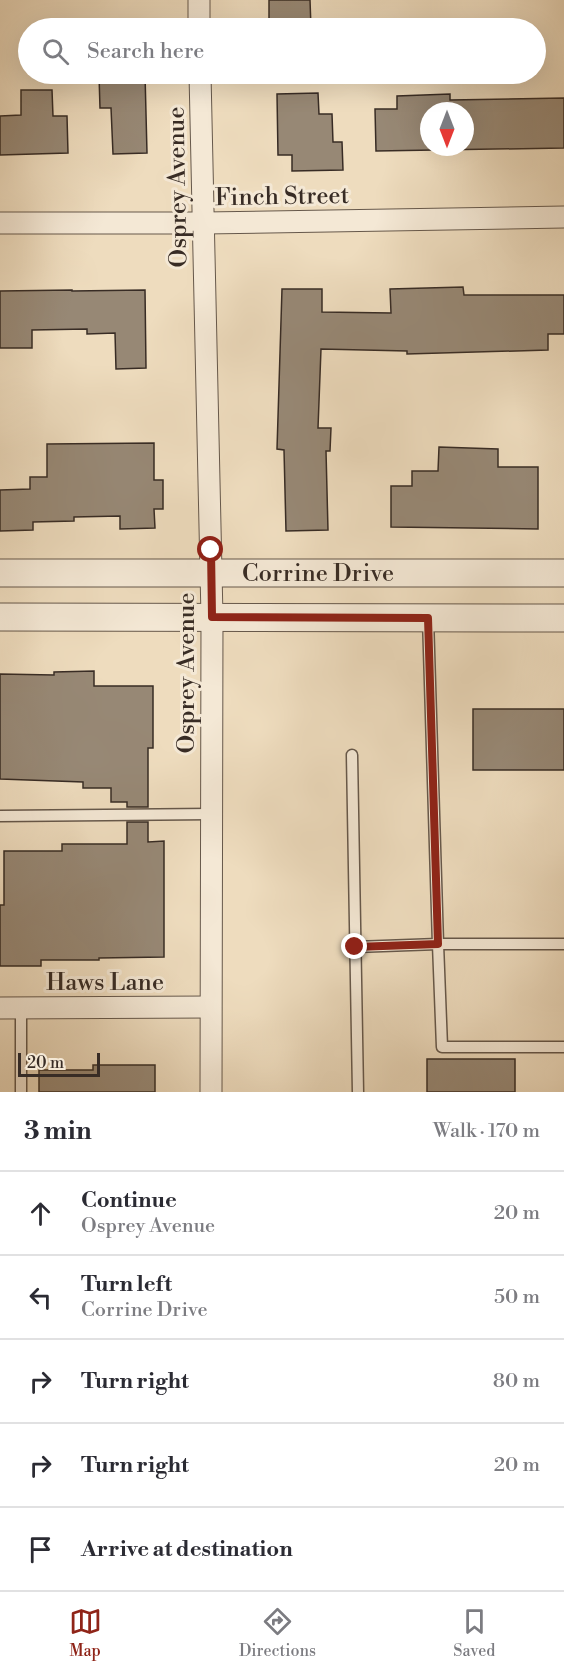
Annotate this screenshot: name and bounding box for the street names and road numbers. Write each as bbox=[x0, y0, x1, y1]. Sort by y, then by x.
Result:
street label: Osprey Avenue bbox=[162, 106, 194, 268]
street label: Finch Street bbox=[215, 181, 350, 213]
street label: Corrine Drive bbox=[242, 559, 394, 589]
street label: Osprey Avenue bbox=[172, 592, 202, 754]
street label: Haws Lane bbox=[46, 968, 164, 998]

